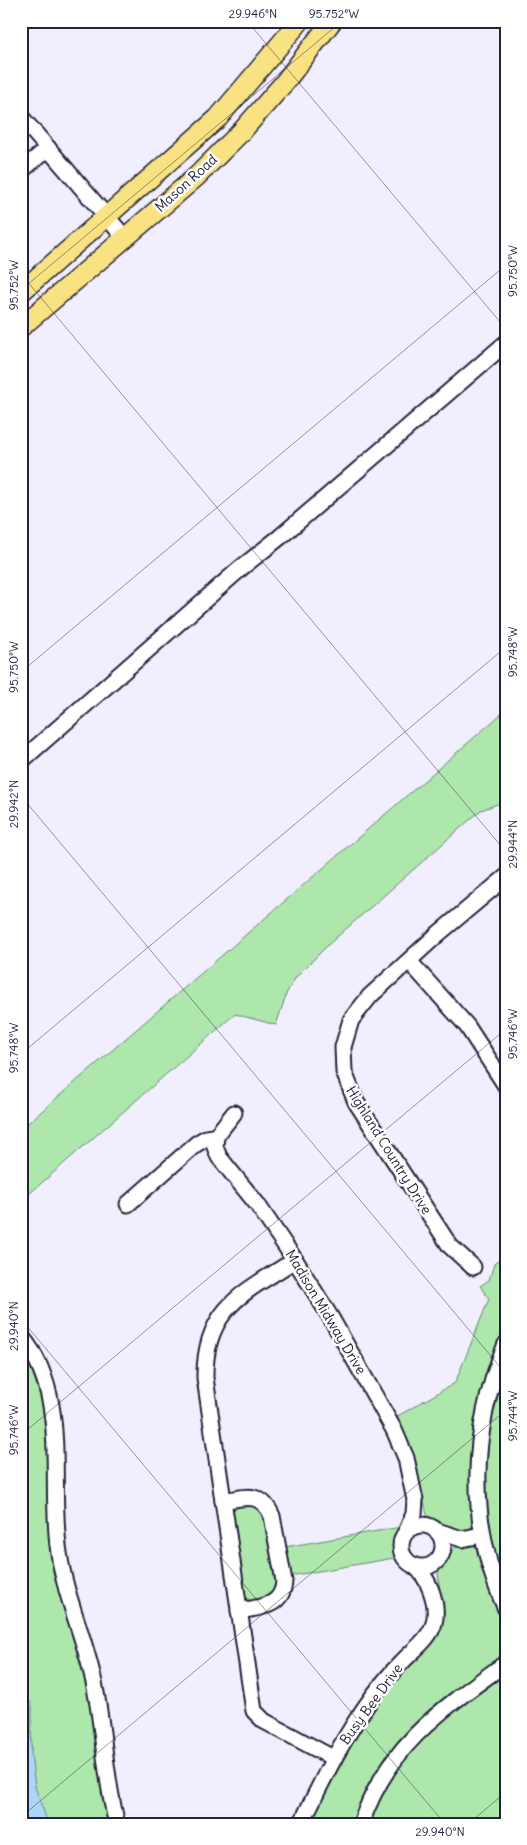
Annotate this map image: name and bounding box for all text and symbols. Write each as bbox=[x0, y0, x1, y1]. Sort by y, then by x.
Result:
text: 29.946°N bbox=[229, 6, 277, 21]
text: 95.752°W bbox=[309, 6, 359, 21]
street label: Mason Road bbox=[151, 150, 221, 216]
text: 95.750°W bbox=[505, 245, 520, 297]
text: 95.752°W bbox=[6, 260, 21, 310]
text: 95.748°W bbox=[505, 627, 520, 677]
text: 95.750°W bbox=[6, 641, 21, 693]
text: 29.942°N bbox=[6, 780, 21, 828]
text: 29.944°N bbox=[505, 820, 520, 868]
text: 95.746°W bbox=[505, 1009, 520, 1059]
text: 95.748°W bbox=[6, 1023, 21, 1073]
street label: Highland Country Drive bbox=[342, 1083, 436, 1217]
street label: Madison Midway Drive bbox=[282, 1246, 370, 1378]
text: 29.940°N bbox=[6, 1301, 21, 1351]
text: 95.744°W bbox=[505, 1391, 520, 1441]
text: 95.746°W bbox=[6, 1405, 21, 1455]
street label: Busy Bee Drive bbox=[336, 1660, 406, 1748]
text: 29.940°N bbox=[415, 1824, 465, 1839]

